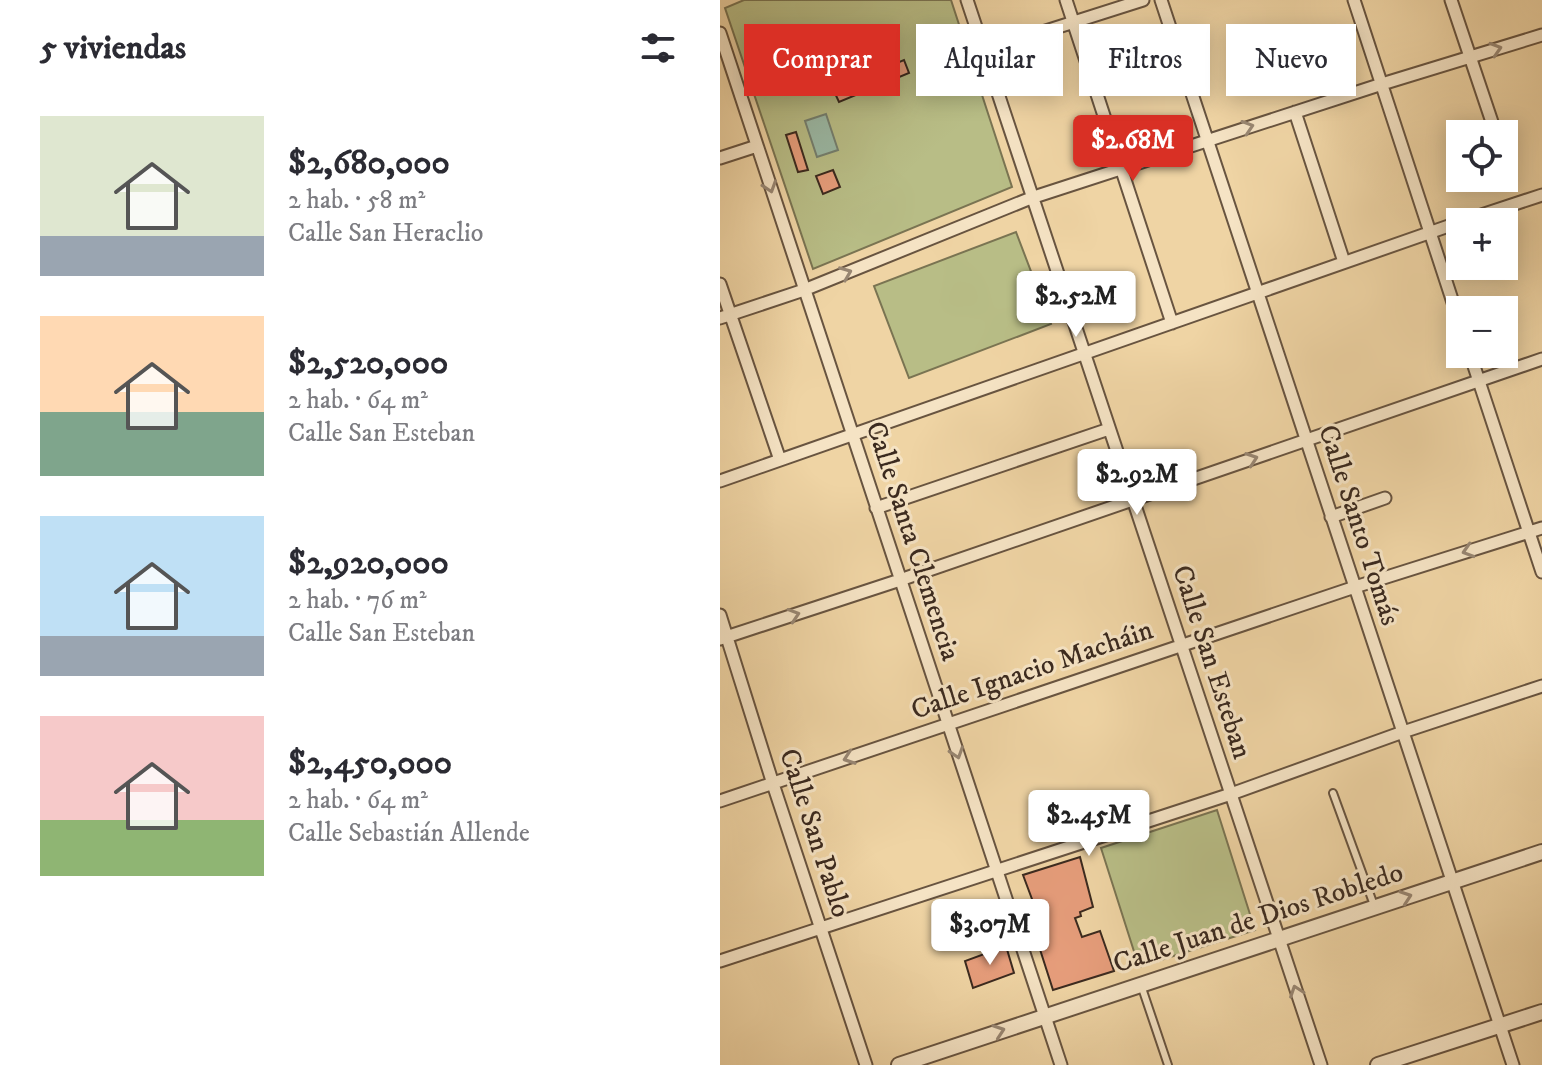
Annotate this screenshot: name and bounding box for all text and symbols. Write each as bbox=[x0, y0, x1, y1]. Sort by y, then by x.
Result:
chip: Comprar bbox=[744, 24, 900, 96]
chip: Alquilar bbox=[916, 24, 1063, 96]
chip: Filtros bbox=[1079, 24, 1210, 96]
chip: Nuevo bbox=[1226, 24, 1356, 96]
icon: filters bbox=[636, 26, 680, 70]
text: 5 viviendas bbox=[40, 27, 186, 69]
one-way arrow bbox=[1489, 42, 1503, 58]
pin: $2.68M bbox=[1068, 115, 1198, 183]
one-way arrow bbox=[1241, 120, 1255, 136]
map controls bbox=[1446, 120, 1518, 368]
button: locate bbox=[1446, 120, 1518, 192]
text: $2.68M bbox=[1091, 124, 1175, 157]
text: $2,680,000 bbox=[288, 142, 450, 184]
icon: home bbox=[104, 148, 200, 244]
one-way arrow bbox=[761, 179, 777, 193]
text: 2 hab. · 58 m² bbox=[288, 184, 425, 217]
button: + bbox=[1446, 208, 1518, 280]
text: Calle San Heraclio bbox=[288, 217, 483, 250]
one-way arrow bbox=[838, 266, 852, 283]
pin: $2.52M bbox=[1011, 271, 1141, 339]
text: $2.52M bbox=[1035, 280, 1117, 313]
button: − bbox=[1446, 296, 1518, 368]
text: $2,520,000 bbox=[288, 342, 448, 384]
icon: home bbox=[104, 348, 200, 444]
text: 2 hab. · 64 m² bbox=[288, 384, 428, 417]
text: Calle San Esteban bbox=[288, 417, 475, 450]
street label: Calle Santa Clemencia bbox=[858, 417, 968, 665]
street label: Calle Santo Tomás bbox=[1310, 420, 1408, 630]
pin: $2.92M bbox=[1072, 449, 1202, 517]
one-way arrow bbox=[1245, 453, 1259, 469]
text: $2.92M bbox=[1095, 458, 1179, 491]
text: $2,920,000 bbox=[288, 542, 449, 584]
one-way arrow bbox=[1461, 542, 1475, 558]
icon: home bbox=[104, 548, 200, 644]
street label: Calle San Esteban bbox=[1164, 561, 1260, 764]
text: 2 hab. · 76 m² bbox=[288, 584, 427, 617]
one-way arrow bbox=[786, 608, 800, 624]
street label: Calle Ignacio Macháin bbox=[907, 612, 1158, 728]
text: Calle San Esteban bbox=[288, 617, 475, 650]
text: $2,450,000 bbox=[288, 742, 452, 784]
street label: Calle San Pablo bbox=[771, 744, 859, 922]
one-way arrow bbox=[948, 745, 964, 759]
icon: home bbox=[104, 748, 200, 844]
one-way arrow bbox=[843, 748, 857, 764]
text: 2 hab. · 64 m² bbox=[288, 784, 428, 817]
pin: $2.45M bbox=[1024, 790, 1154, 858]
text: $2.45M bbox=[1046, 799, 1132, 832]
text: Calle Sebastián Allende bbox=[288, 817, 530, 850]
street label: Calle Juan de Dios Robledo bbox=[1109, 855, 1407, 981]
one-way arrow bbox=[1398, 890, 1412, 907]
pin: $3.07M bbox=[925, 899, 1055, 967]
text: $3.07M bbox=[949, 908, 1031, 941]
one-way arrow bbox=[1290, 985, 1306, 999]
one-way arrow bbox=[991, 1024, 1005, 1040]

